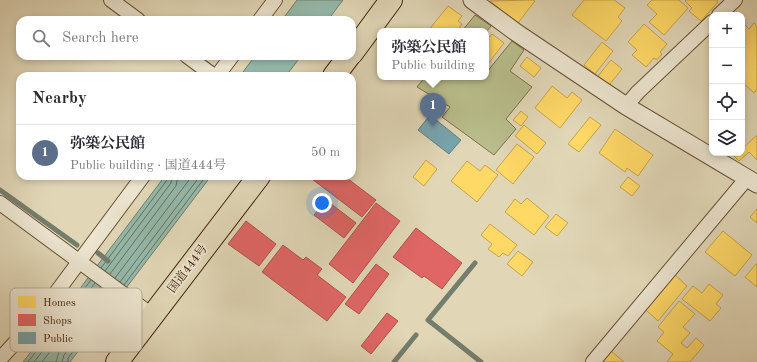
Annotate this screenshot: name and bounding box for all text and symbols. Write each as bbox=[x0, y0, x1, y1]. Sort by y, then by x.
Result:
map controls bbox=[709, 12, 745, 156]
button: + bbox=[709, 12, 745, 48]
search box bbox=[16, 16, 356, 60]
icon: search bbox=[30, 27, 52, 49]
popup bbox=[377, 28, 489, 80]
text: Search here bbox=[62, 31, 139, 46]
text: 弥築公民館 bbox=[391, 41, 466, 56]
button: − bbox=[709, 48, 745, 84]
text: Public building bbox=[391, 59, 475, 72]
button: locate bbox=[709, 84, 745, 120]
text: Nearby bbox=[32, 90, 87, 107]
pin: 1 bbox=[420, 93, 446, 126]
button: layers bbox=[709, 120, 745, 156]
text: 弥築公民館 bbox=[70, 137, 145, 152]
text: 1 bbox=[41, 146, 49, 159]
text: 50 m bbox=[311, 146, 340, 159]
text: Public building · 国道444号 bbox=[70, 159, 226, 172]
your location bbox=[312, 193, 332, 213]
street label: 国道444号 bbox=[164, 241, 210, 295]
legend bbox=[10, 288, 142, 352]
text: Homes bbox=[43, 298, 76, 309]
text: Shops bbox=[43, 316, 72, 327]
text: Public bbox=[43, 334, 73, 345]

